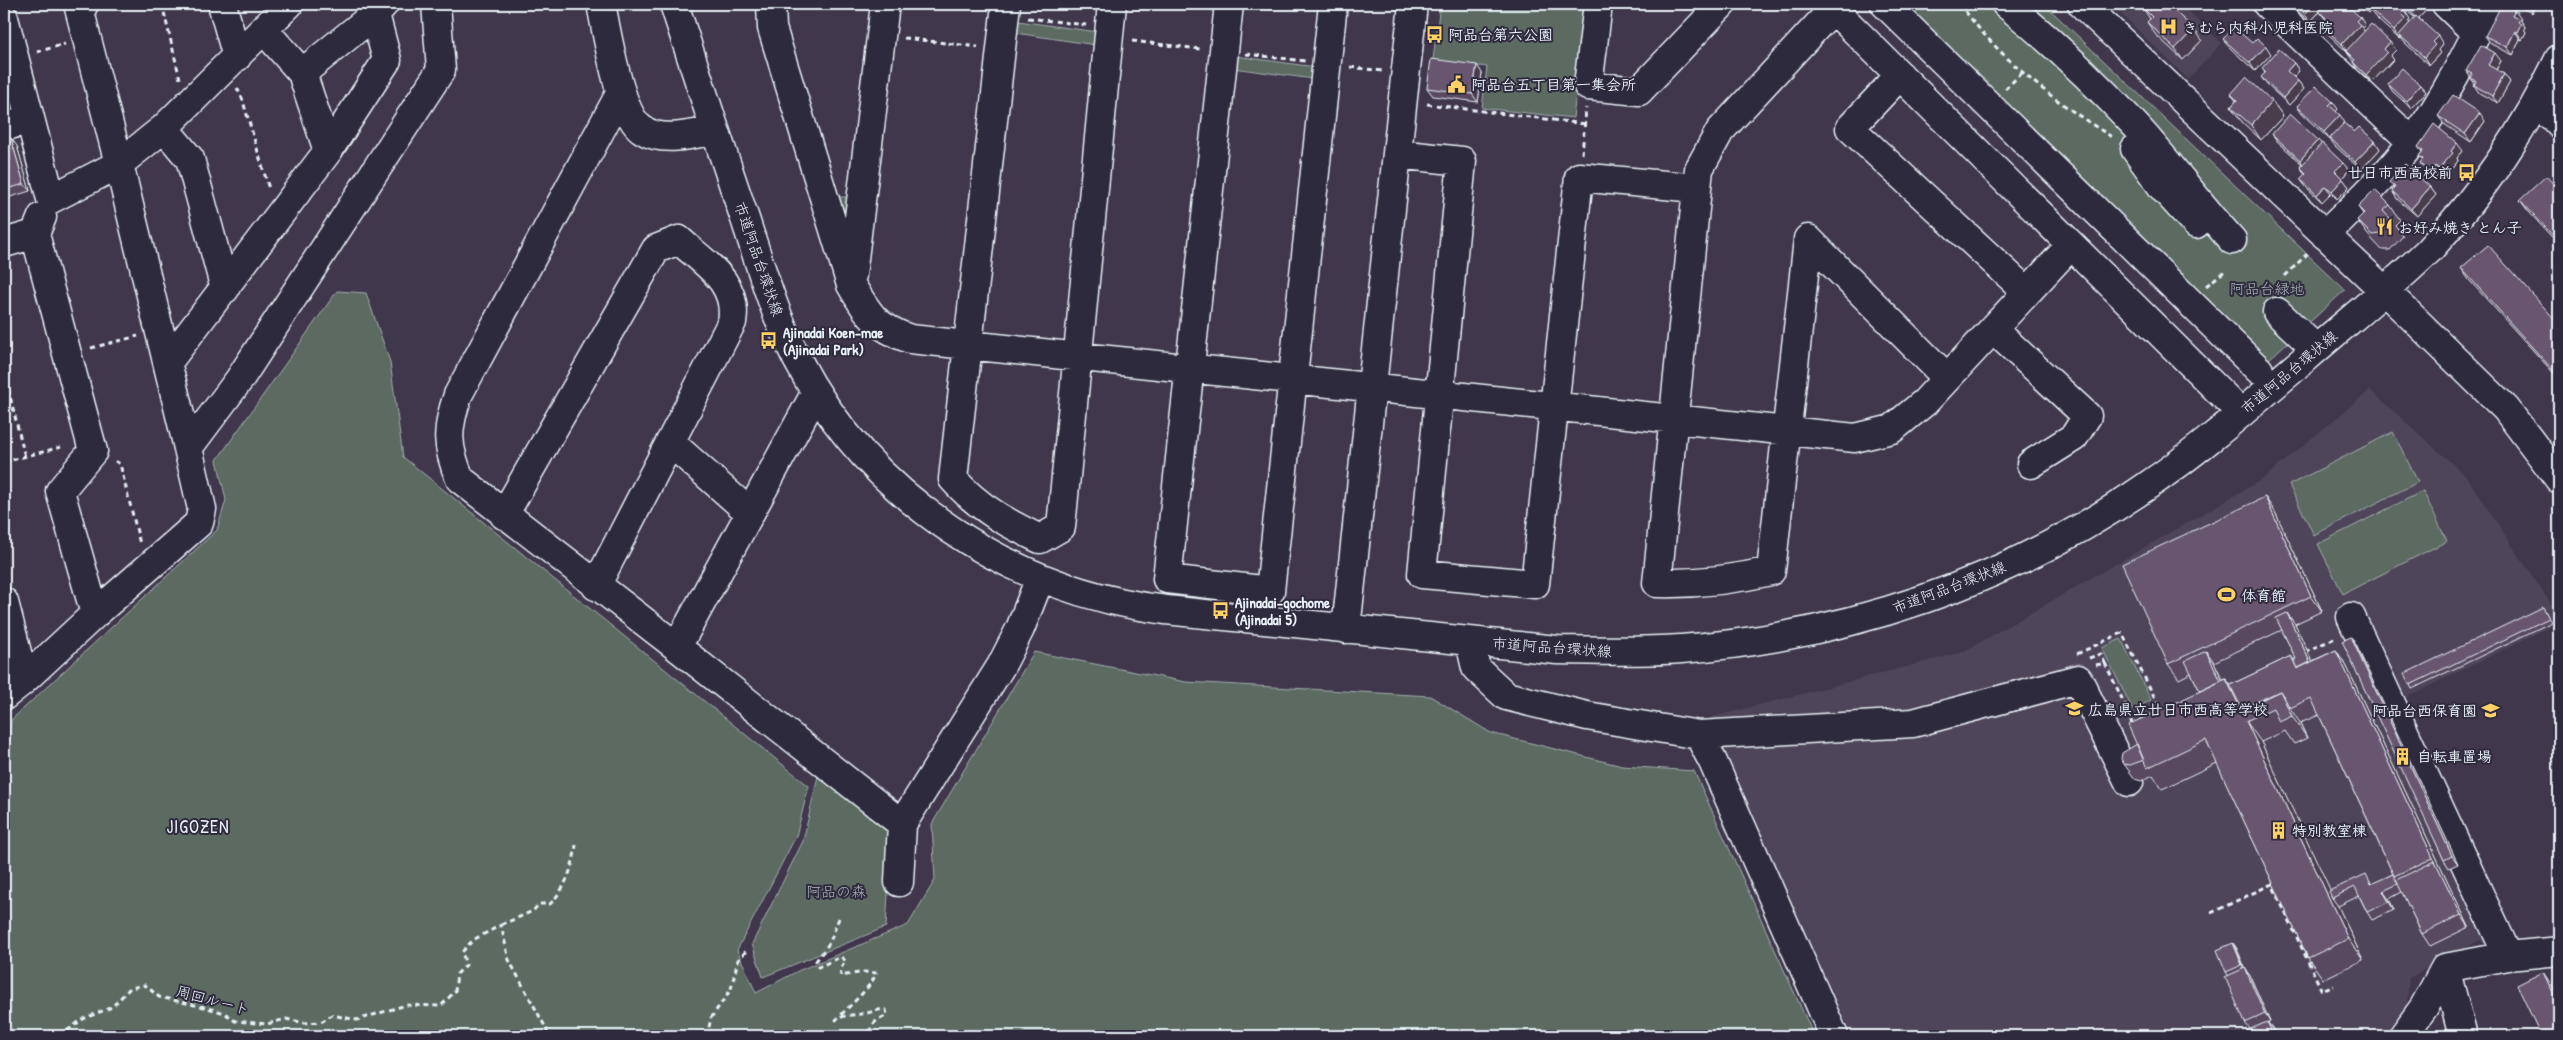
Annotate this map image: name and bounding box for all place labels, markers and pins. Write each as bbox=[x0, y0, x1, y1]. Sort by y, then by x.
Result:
hospital icon: きむら内科小児科医院 bbox=[2159, 17, 2179, 37]
place label: きむら内科小児科医院 bbox=[2183, 17, 2333, 38]
bus stop icon: 阿品台第六公園 bbox=[1424, 24, 1444, 44]
place label: 阿品台第六公園 bbox=[1448, 24, 1553, 45]
public building icon: 阿品台五丁目第一集会所 bbox=[1447, 74, 1467, 94]
place label: 阿品台五丁目第一集会所 bbox=[1471, 74, 1636, 95]
place label: 廿日市西高校前 bbox=[2348, 162, 2453, 183]
bus stop icon: 廿日市西高校前 bbox=[2457, 162, 2477, 182]
restaurant icon: お好み焼き とん子 bbox=[2374, 217, 2394, 237]
place label: お好み焼き とん子 bbox=[2398, 217, 2521, 238]
place label: Ajinadai Koen-mae (Ajinadai Park) bbox=[783, 322, 883, 360]
bus stop icon: Ajinadai Koen-mae (Ajinadai Park) bbox=[759, 331, 779, 351]
sports icon: 体育館 bbox=[2217, 585, 2237, 605]
place label: 体育館 bbox=[2241, 585, 2286, 606]
place label: Ajinadai-gochome (Ajinadai 5) bbox=[1235, 592, 1330, 630]
bus stop icon: Ajinadai-gochome (Ajinadai 5) bbox=[1211, 601, 1231, 621]
school or university icon: 広島県立廿日市西高等学校 bbox=[2064, 699, 2084, 719]
place label: 広島県立廿日市西高等学校 bbox=[2088, 699, 2268, 720]
place label: 阿品台西保育園 bbox=[2372, 700, 2477, 721]
school or university icon: 阿品台西保育園 bbox=[2481, 700, 2501, 720]
building icon: 自転車置場 bbox=[2393, 746, 2413, 766]
place label: 自転車置場 bbox=[2417, 746, 2492, 767]
building icon: 特別教室棟 bbox=[2268, 820, 2288, 840]
place label: 特別教室棟 bbox=[2292, 820, 2367, 841]

